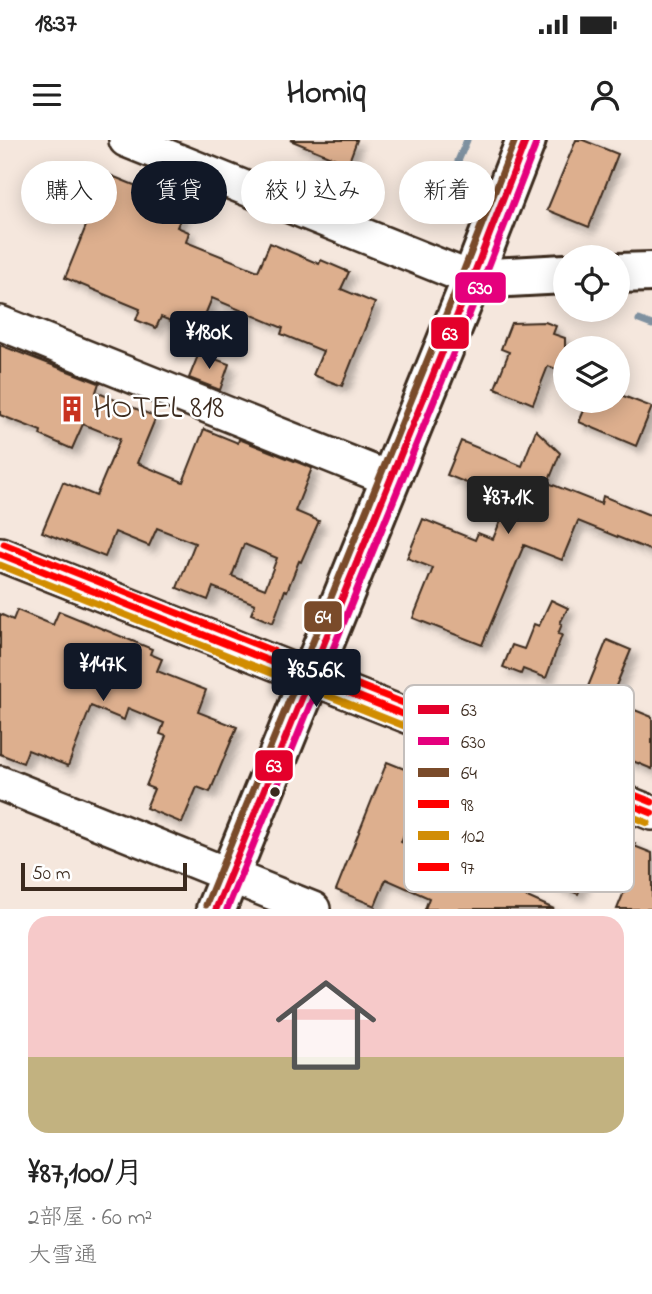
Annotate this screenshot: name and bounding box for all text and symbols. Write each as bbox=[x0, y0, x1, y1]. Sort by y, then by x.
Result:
text: 18:37 bbox=[35, 6, 77, 44]
text: Homiq bbox=[286, 71, 366, 118]
icon: menu bbox=[28, 76, 66, 114]
icon: person bbox=[586, 76, 624, 114]
chip: 購入 bbox=[21, 161, 117, 224]
chip: 賃貸 bbox=[131, 161, 227, 224]
chip: 絞り込み bbox=[241, 161, 385, 224]
chip: 新着 bbox=[399, 161, 495, 224]
map controls bbox=[553, 245, 630, 413]
button: locate bbox=[553, 245, 630, 322]
line badge: 630 bbox=[454, 271, 507, 304]
text: 630 bbox=[468, 276, 493, 303]
pin: ¥180K bbox=[160, 312, 258, 371]
line badge: 63 bbox=[430, 316, 470, 350]
text: ¥180K bbox=[186, 317, 232, 350]
text: 63 bbox=[442, 322, 458, 349]
button: layers bbox=[553, 336, 630, 413]
place label: HOTEL 818 bbox=[93, 386, 224, 433]
building icon: HOTEL 818 bbox=[57, 394, 87, 424]
pin: ¥87.1K bbox=[451, 476, 565, 536]
text: ¥87.1K bbox=[483, 482, 533, 515]
line badge: 64 bbox=[303, 600, 343, 633]
text: 64 bbox=[315, 605, 331, 632]
pin: ¥147K bbox=[54, 644, 152, 703]
text: ¥147K bbox=[80, 649, 126, 682]
pin: ¥85.6K bbox=[259, 650, 373, 709]
text: ¥85.6K bbox=[288, 655, 344, 688]
legend bbox=[404, 685, 634, 892]
text: 63 bbox=[461, 698, 477, 725]
text: 630 bbox=[461, 730, 485, 757]
line badge: 63 bbox=[254, 749, 294, 782]
text: 63 bbox=[266, 754, 282, 781]
text: 64 bbox=[461, 761, 477, 788]
unlabelled marker bbox=[268, 785, 282, 799]
text: 98 bbox=[461, 793, 474, 820]
text: 102 bbox=[461, 824, 485, 851]
text: 97 bbox=[461, 856, 475, 883]
scale bar bbox=[21, 860, 187, 892]
text: 50 m bbox=[32, 861, 71, 888]
icon: home bbox=[263, 962, 389, 1088]
text: ¥87,100/月 bbox=[28, 1153, 143, 1197]
text: 2部屋 · 60 m² bbox=[28, 1202, 152, 1235]
text: 大雪通 bbox=[28, 1240, 97, 1273]

